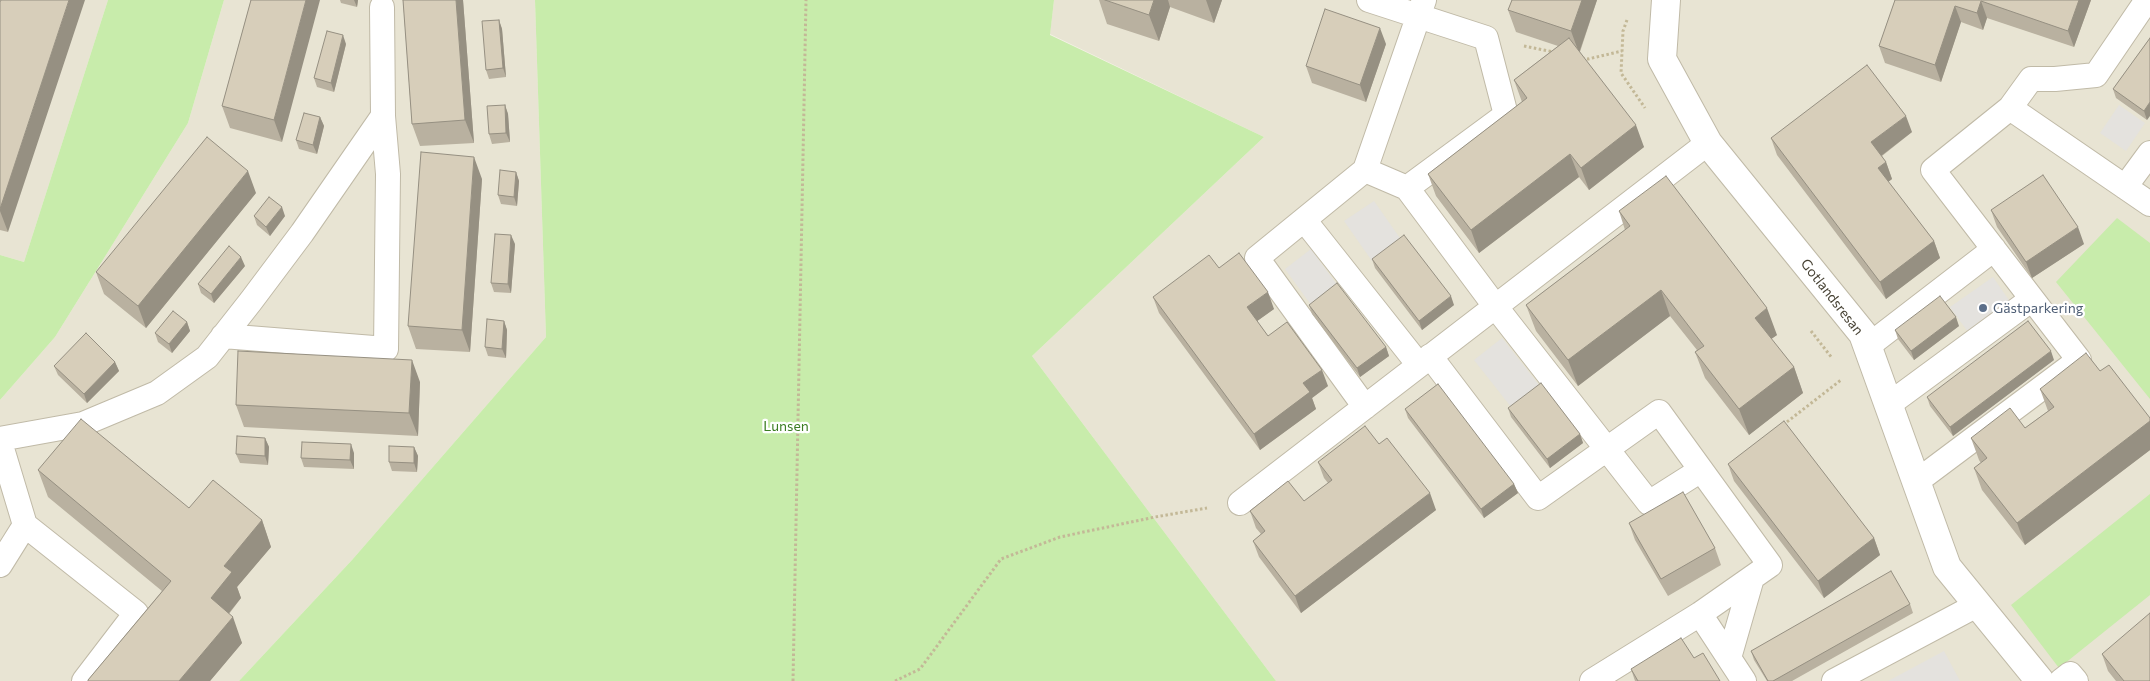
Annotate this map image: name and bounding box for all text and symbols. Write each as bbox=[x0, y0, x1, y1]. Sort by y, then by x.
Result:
street label: Gotlandsresan bbox=[1797, 256, 1867, 338]
place label: Gästparkering bbox=[1993, 300, 2083, 316]
marker: Gästparkering bbox=[1977, 302, 1989, 314]
park label: Lunsen bbox=[763, 418, 809, 434]

